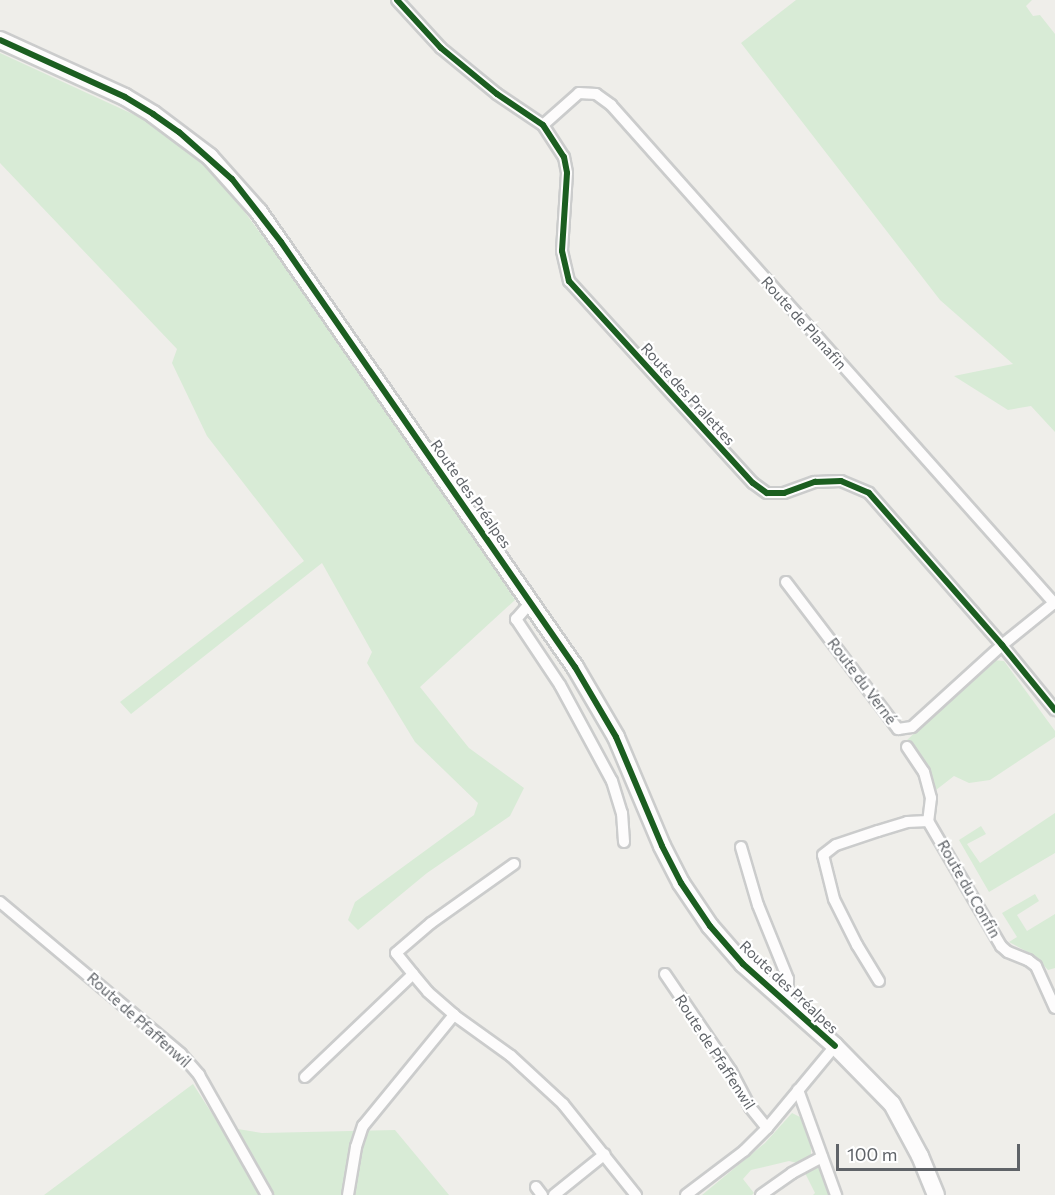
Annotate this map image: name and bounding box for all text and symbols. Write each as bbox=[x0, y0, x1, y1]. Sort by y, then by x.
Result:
street label: Route de Planafin bbox=[757, 273, 851, 373]
street label: Route des Pralettes bbox=[637, 339, 739, 449]
street label: Route des Préalpes bbox=[427, 436, 515, 552]
street label: Route du Verné bbox=[824, 634, 900, 728]
street label: Route du Confin bbox=[934, 837, 1004, 941]
street label: Route des Préalpes bbox=[736, 937, 842, 1037]
street label: Route de Pfaffenwil bbox=[83, 969, 195, 1071]
street label: Route de Pfaffenwil bbox=[671, 991, 759, 1113]
scale bar bbox=[839, 1132, 1024, 1170]
text: 100 m bbox=[847, 1143, 897, 1165]

